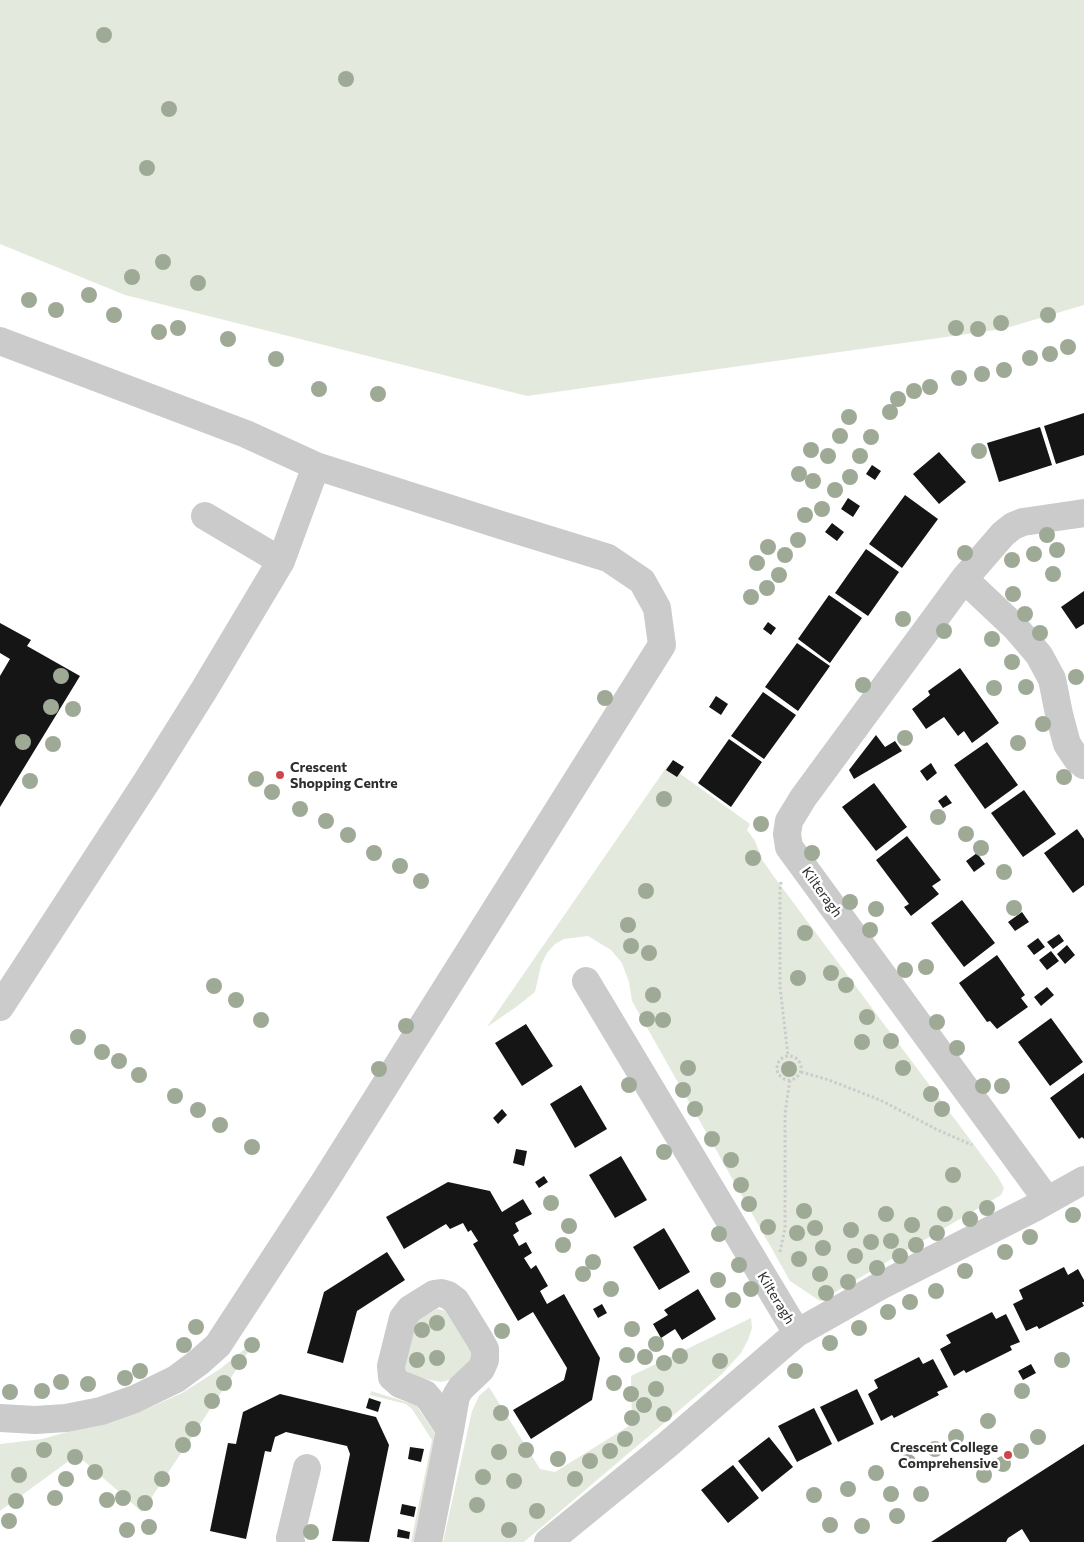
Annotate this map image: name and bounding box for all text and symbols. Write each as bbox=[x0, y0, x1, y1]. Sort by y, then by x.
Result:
place label: Crescent Shopping Centre bbox=[290, 759, 398, 792]
marker: Crescent Shopping Centre bbox=[274, 769, 286, 781]
street label: Kilteragh bbox=[798, 864, 846, 920]
street label: Kilteragh bbox=[754, 1269, 798, 1327]
place label: Crescent College Comprehensive bbox=[890, 1439, 998, 1471]
marker: Crescent College Comprehensive bbox=[1002, 1449, 1014, 1461]

